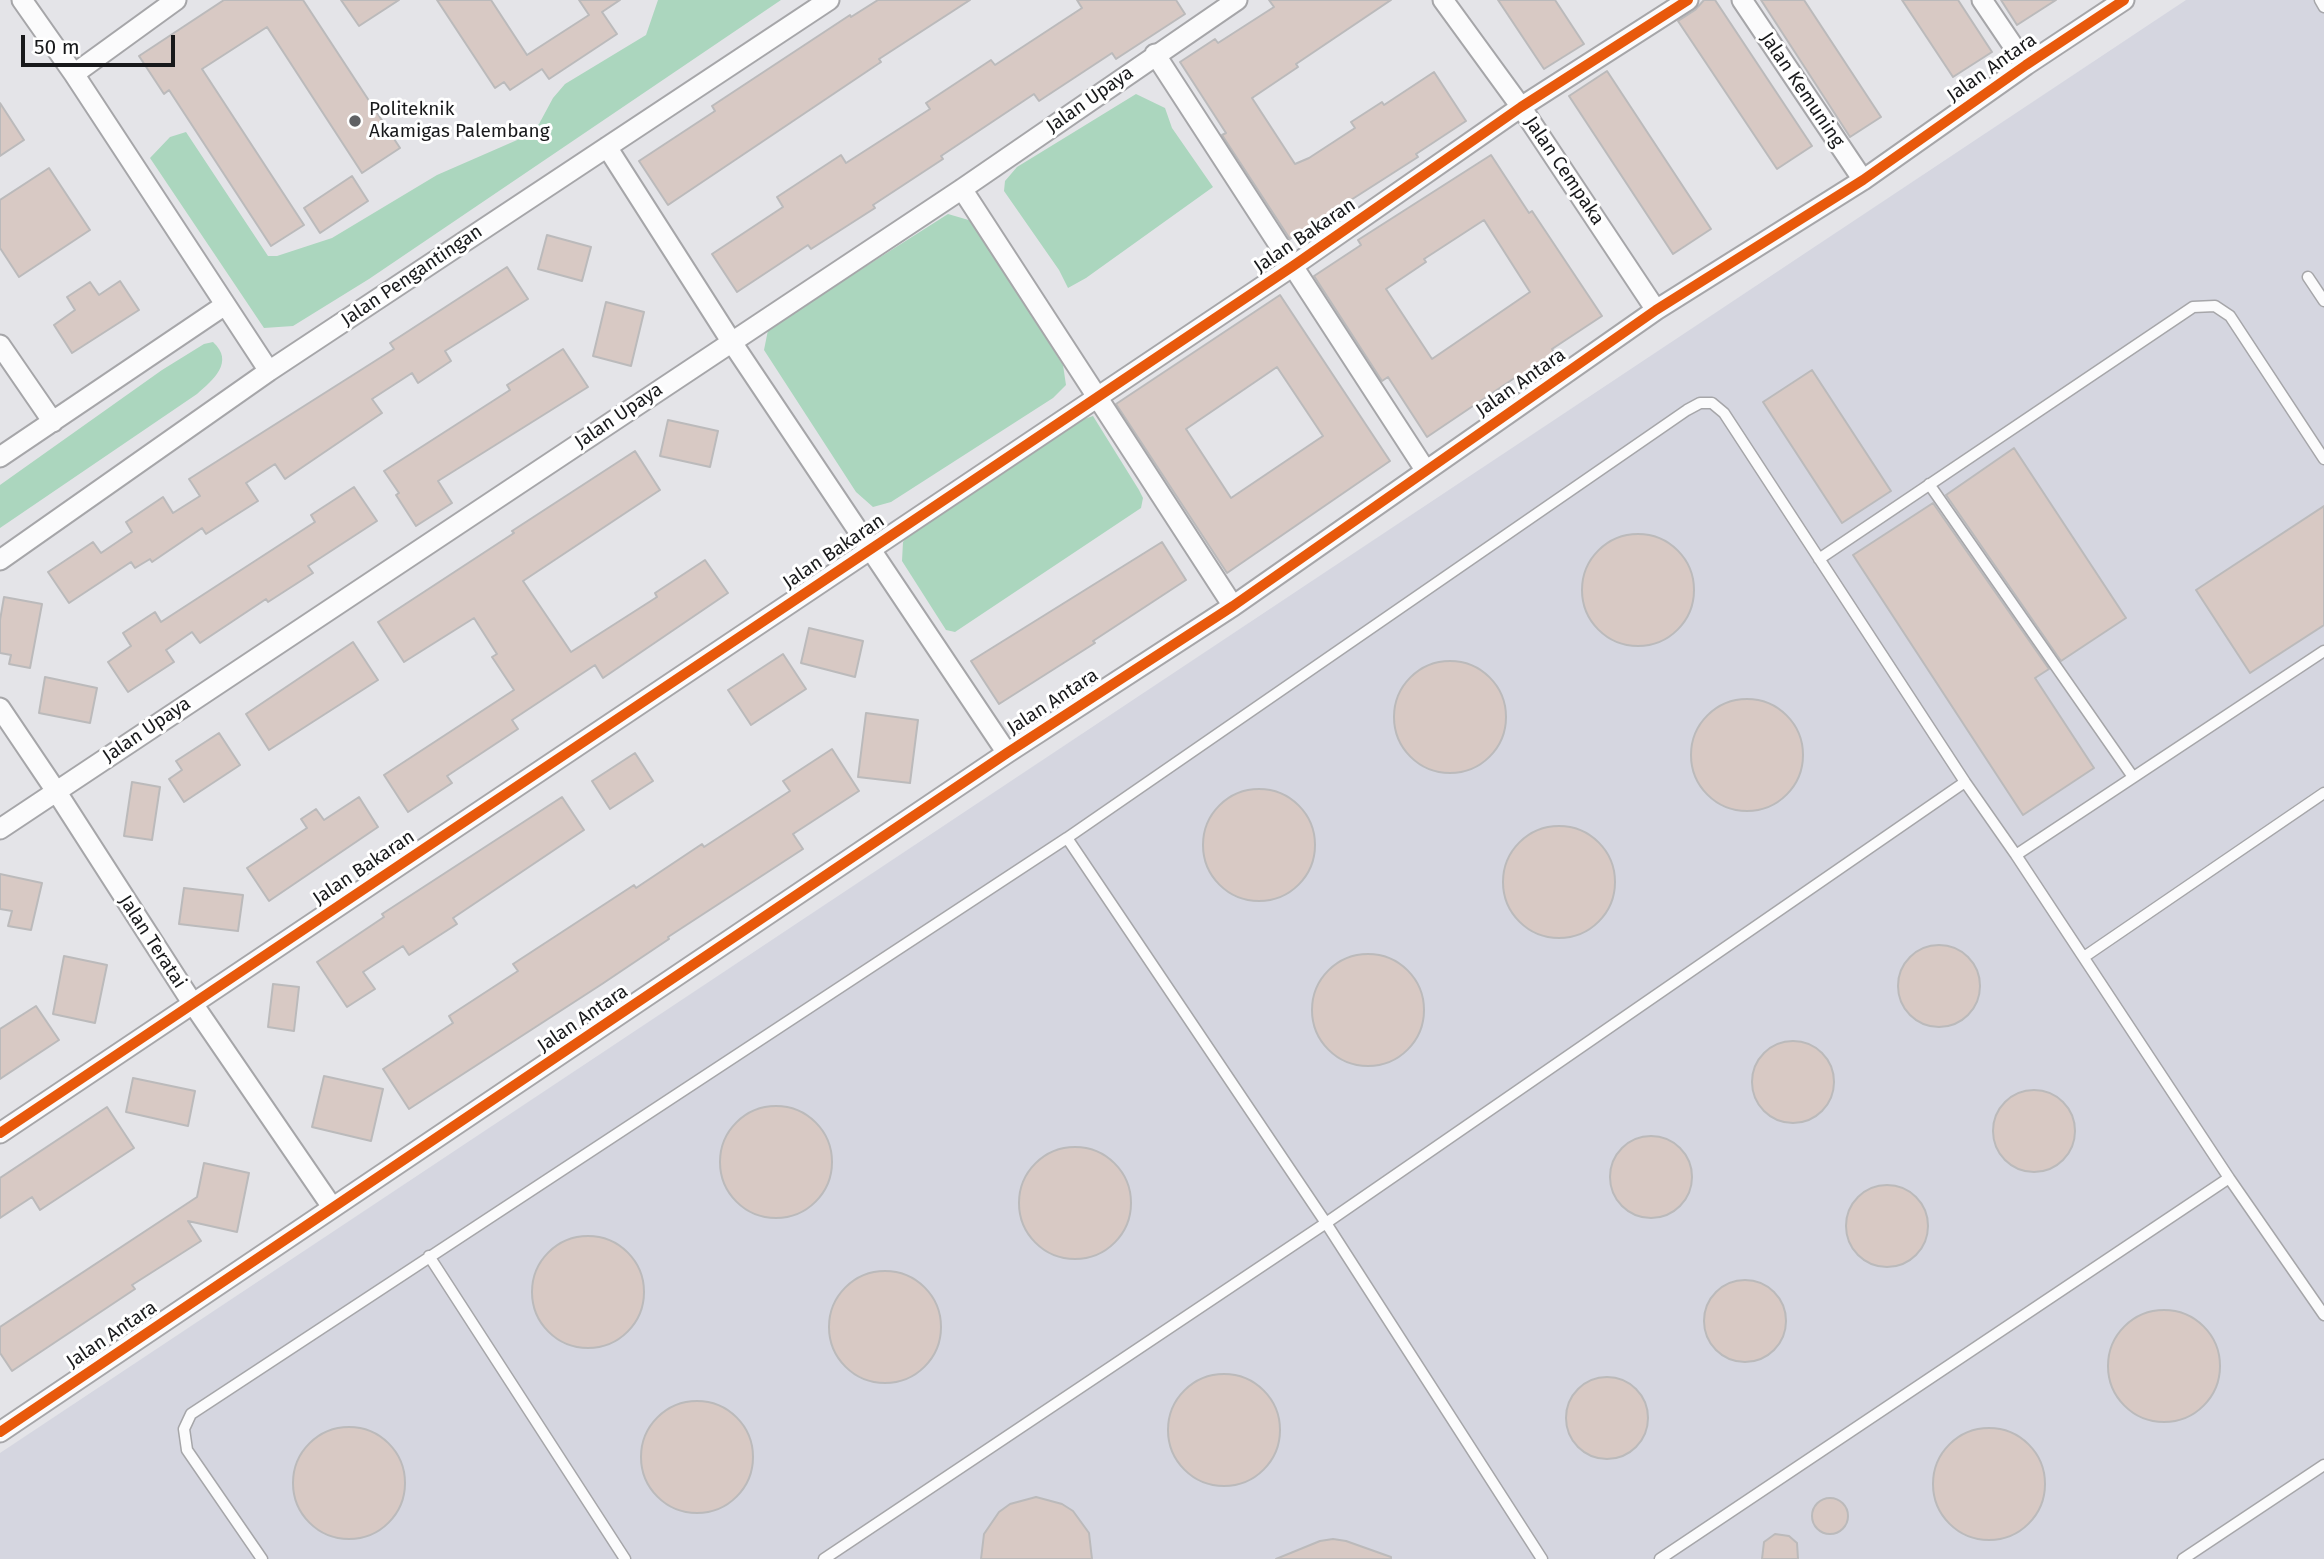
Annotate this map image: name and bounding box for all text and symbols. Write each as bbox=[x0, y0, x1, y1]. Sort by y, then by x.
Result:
scale bar bbox=[24, 21, 178, 65]
street label: Jalan Kemuning bbox=[1755, 28, 1849, 152]
street label: Jalan Antara bbox=[1943, 29, 2041, 107]
text: 50 m bbox=[34, 34, 80, 60]
street label: Jalan Upaya bbox=[1042, 62, 1138, 138]
place label: Politeknik Akamigas Palembang bbox=[369, 99, 550, 143]
street label: Jalan Cempaka bbox=[1519, 112, 1609, 230]
marker: Politeknik Akamigas Palembang bbox=[347, 113, 363, 129]
street label: Jalan Bakaran bbox=[1250, 194, 1360, 278]
street label: Jalan Pengantingan bbox=[337, 220, 487, 332]
street label: Jalan Antara bbox=[1472, 344, 1570, 422]
street label: Jalan Upaya bbox=[571, 378, 667, 454]
street label: Jalan Bakaran bbox=[779, 510, 889, 594]
street label: Jalan Antara bbox=[1003, 664, 1103, 740]
street label: Jalan Upaya bbox=[99, 692, 195, 768]
street label: Jalan Bakaran bbox=[309, 826, 419, 910]
street label: Jalan Teratai bbox=[113, 891, 191, 993]
street label: Jalan Antara bbox=[534, 980, 632, 1058]
street label: Jalan Antara bbox=[63, 1296, 161, 1374]

